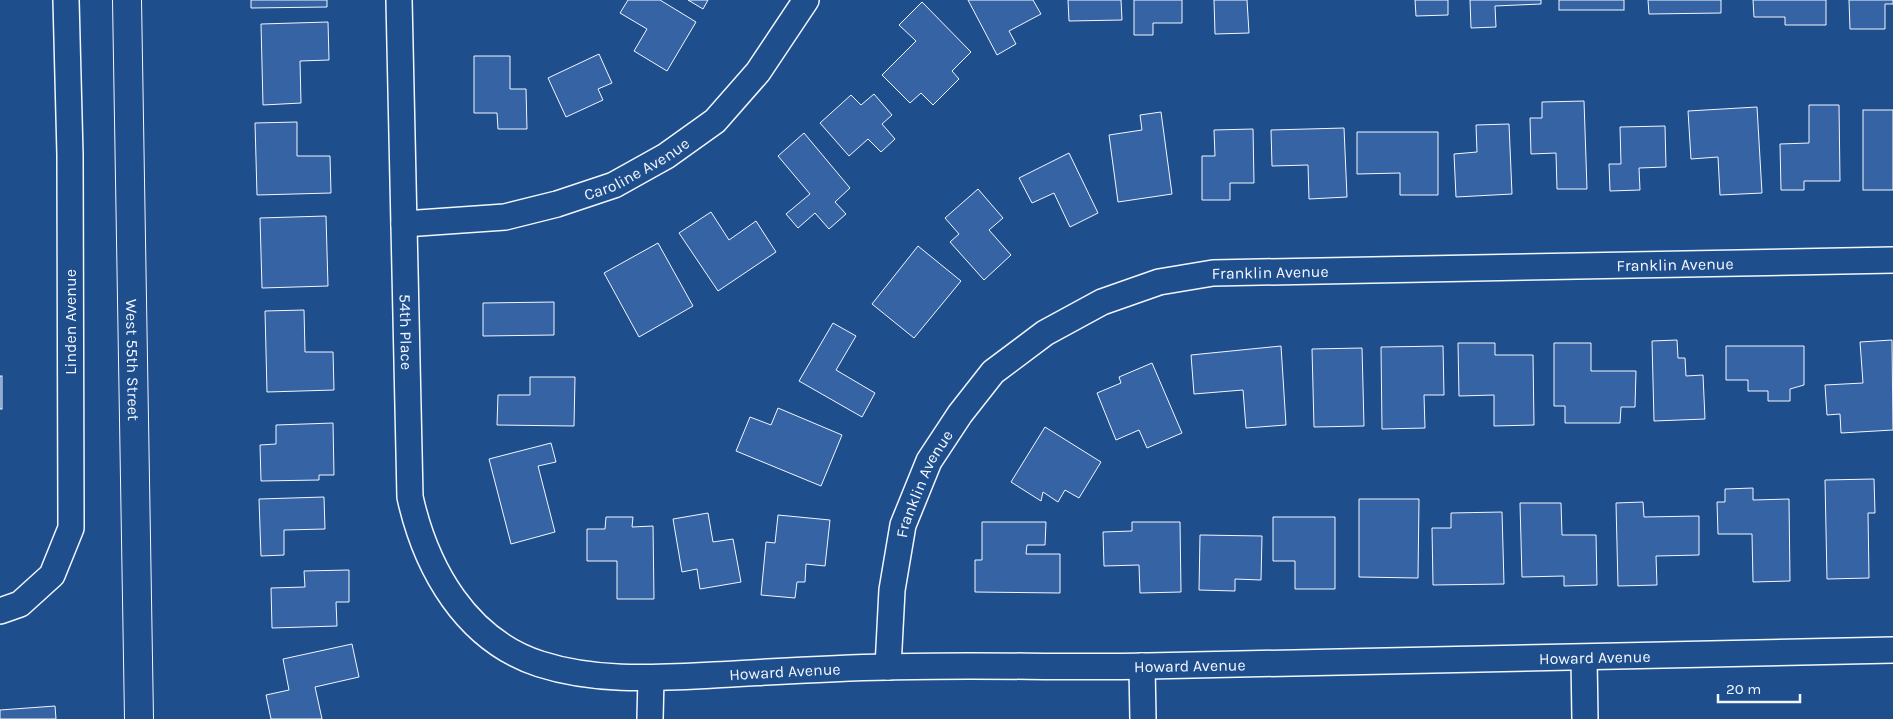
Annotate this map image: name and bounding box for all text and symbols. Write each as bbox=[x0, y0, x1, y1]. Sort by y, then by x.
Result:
street label: Caroline Avenue bbox=[581, 133, 693, 204]
street label: Franklin Avenue bbox=[1616, 254, 1734, 275]
street label: Franklin Avenue bbox=[1211, 261, 1329, 283]
street label: Linden Avenue bbox=[61, 269, 80, 375]
street label: 54th Place bbox=[396, 294, 417, 370]
street label: West 55th Street bbox=[122, 299, 144, 421]
street label: Franklin Avenue bbox=[892, 426, 956, 539]
street label: Howard Avenue bbox=[1539, 646, 1651, 668]
street label: Howard Avenue bbox=[1134, 655, 1246, 676]
street label: Howard Avenue bbox=[729, 659, 841, 684]
scale bar bbox=[1718, 672, 1800, 704]
text: 20 m bbox=[1726, 680, 1761, 698]

